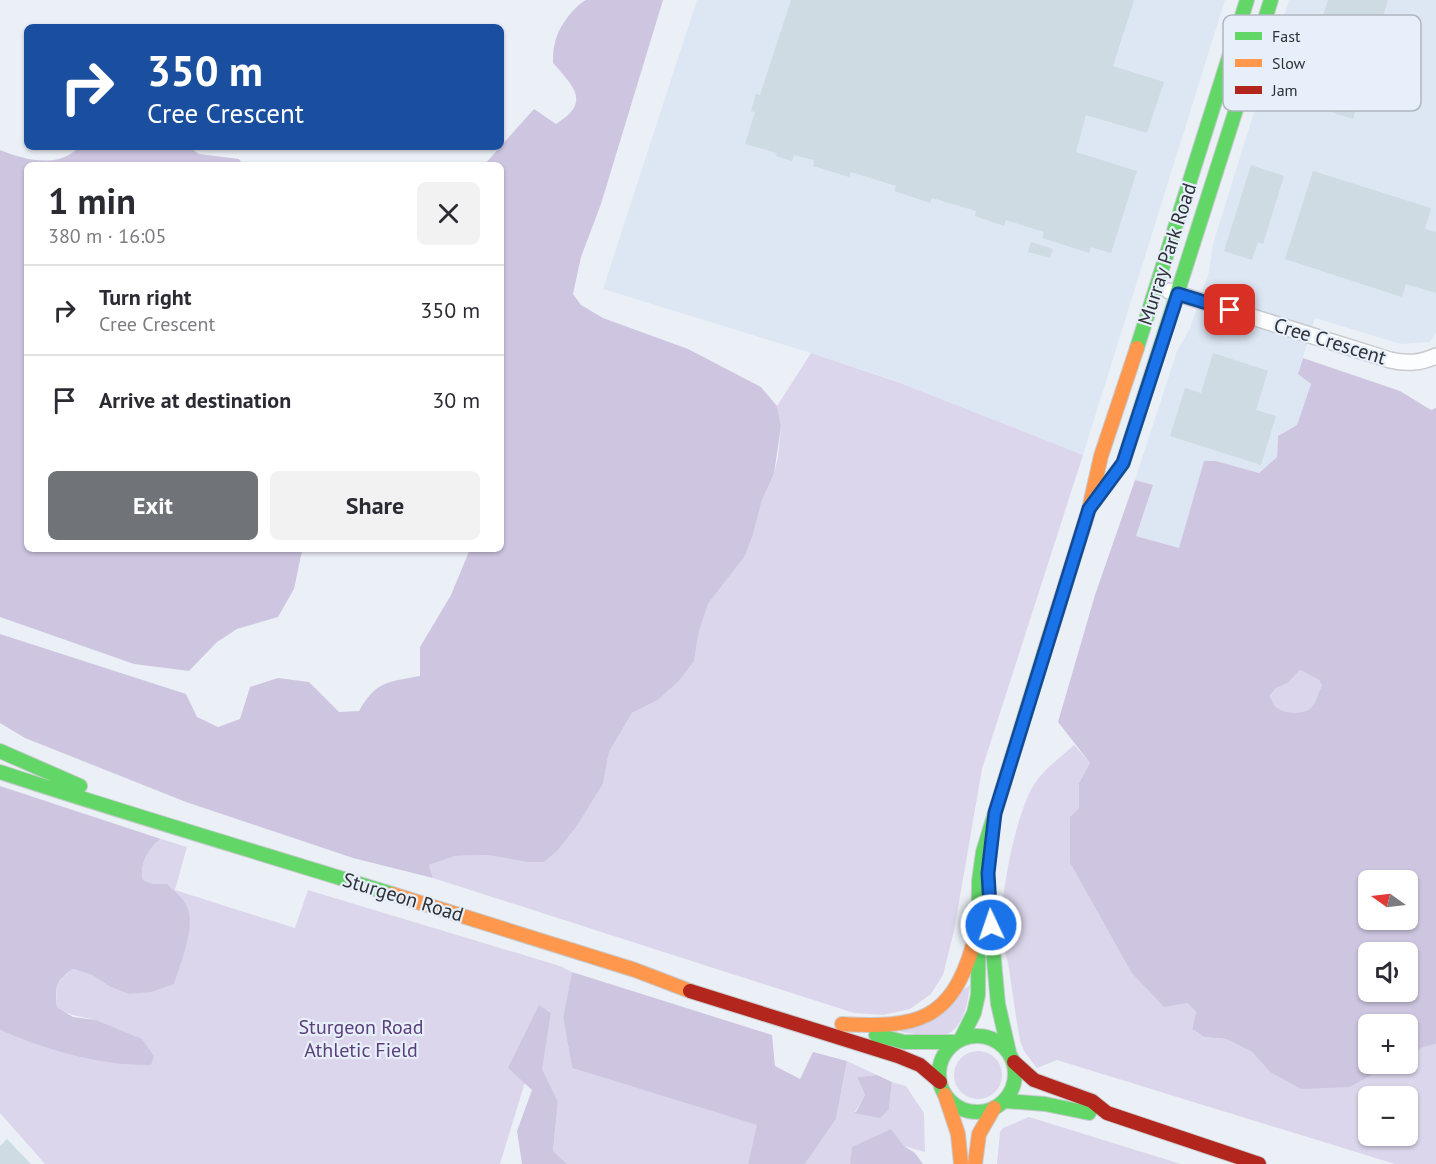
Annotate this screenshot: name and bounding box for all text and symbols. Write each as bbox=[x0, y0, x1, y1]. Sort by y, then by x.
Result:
legend bbox=[1223, 15, 1421, 111]
text: Fast bbox=[1272, 26, 1301, 46]
text: 350 m bbox=[147, 43, 263, 98]
icon: right bbox=[48, 48, 126, 126]
text: Slow bbox=[1272, 53, 1306, 73]
text: Jam bbox=[1271, 80, 1298, 100]
text: Cree Crescent bbox=[147, 96, 304, 130]
text: 1 min bbox=[48, 177, 136, 224]
street label: Murray Park Road bbox=[1132, 180, 1202, 328]
button: close bbox=[417, 182, 480, 245]
text: 380 m · 16:05 bbox=[48, 223, 166, 249]
text: Turn right bbox=[99, 283, 191, 311]
pin bbox=[1204, 284, 1255, 335]
icon: arrive bbox=[1213, 293, 1246, 326]
icon: right bbox=[48, 294, 81, 327]
text: 350 m bbox=[420, 296, 480, 324]
text: Cree Crescent bbox=[99, 311, 215, 337]
street label: Cree Crescent bbox=[1271, 312, 1390, 370]
icon: arrive bbox=[48, 384, 81, 417]
text: Arrive at destination bbox=[99, 386, 291, 414]
text: 30 m bbox=[432, 386, 480, 414]
button: Exit bbox=[48, 471, 258, 540]
button: Share bbox=[270, 471, 480, 540]
street label: Sturgeon Road bbox=[339, 866, 467, 928]
north arrow bbox=[1358, 870, 1418, 930]
map controls bbox=[1358, 870, 1418, 1146]
position arrow bbox=[959, 893, 1023, 957]
button: sound bbox=[1358, 942, 1418, 1002]
park label: Sturgeon Road Athletic Field bbox=[299, 1014, 424, 1063]
button: + bbox=[1358, 1014, 1418, 1074]
button: − bbox=[1358, 1086, 1418, 1146]

